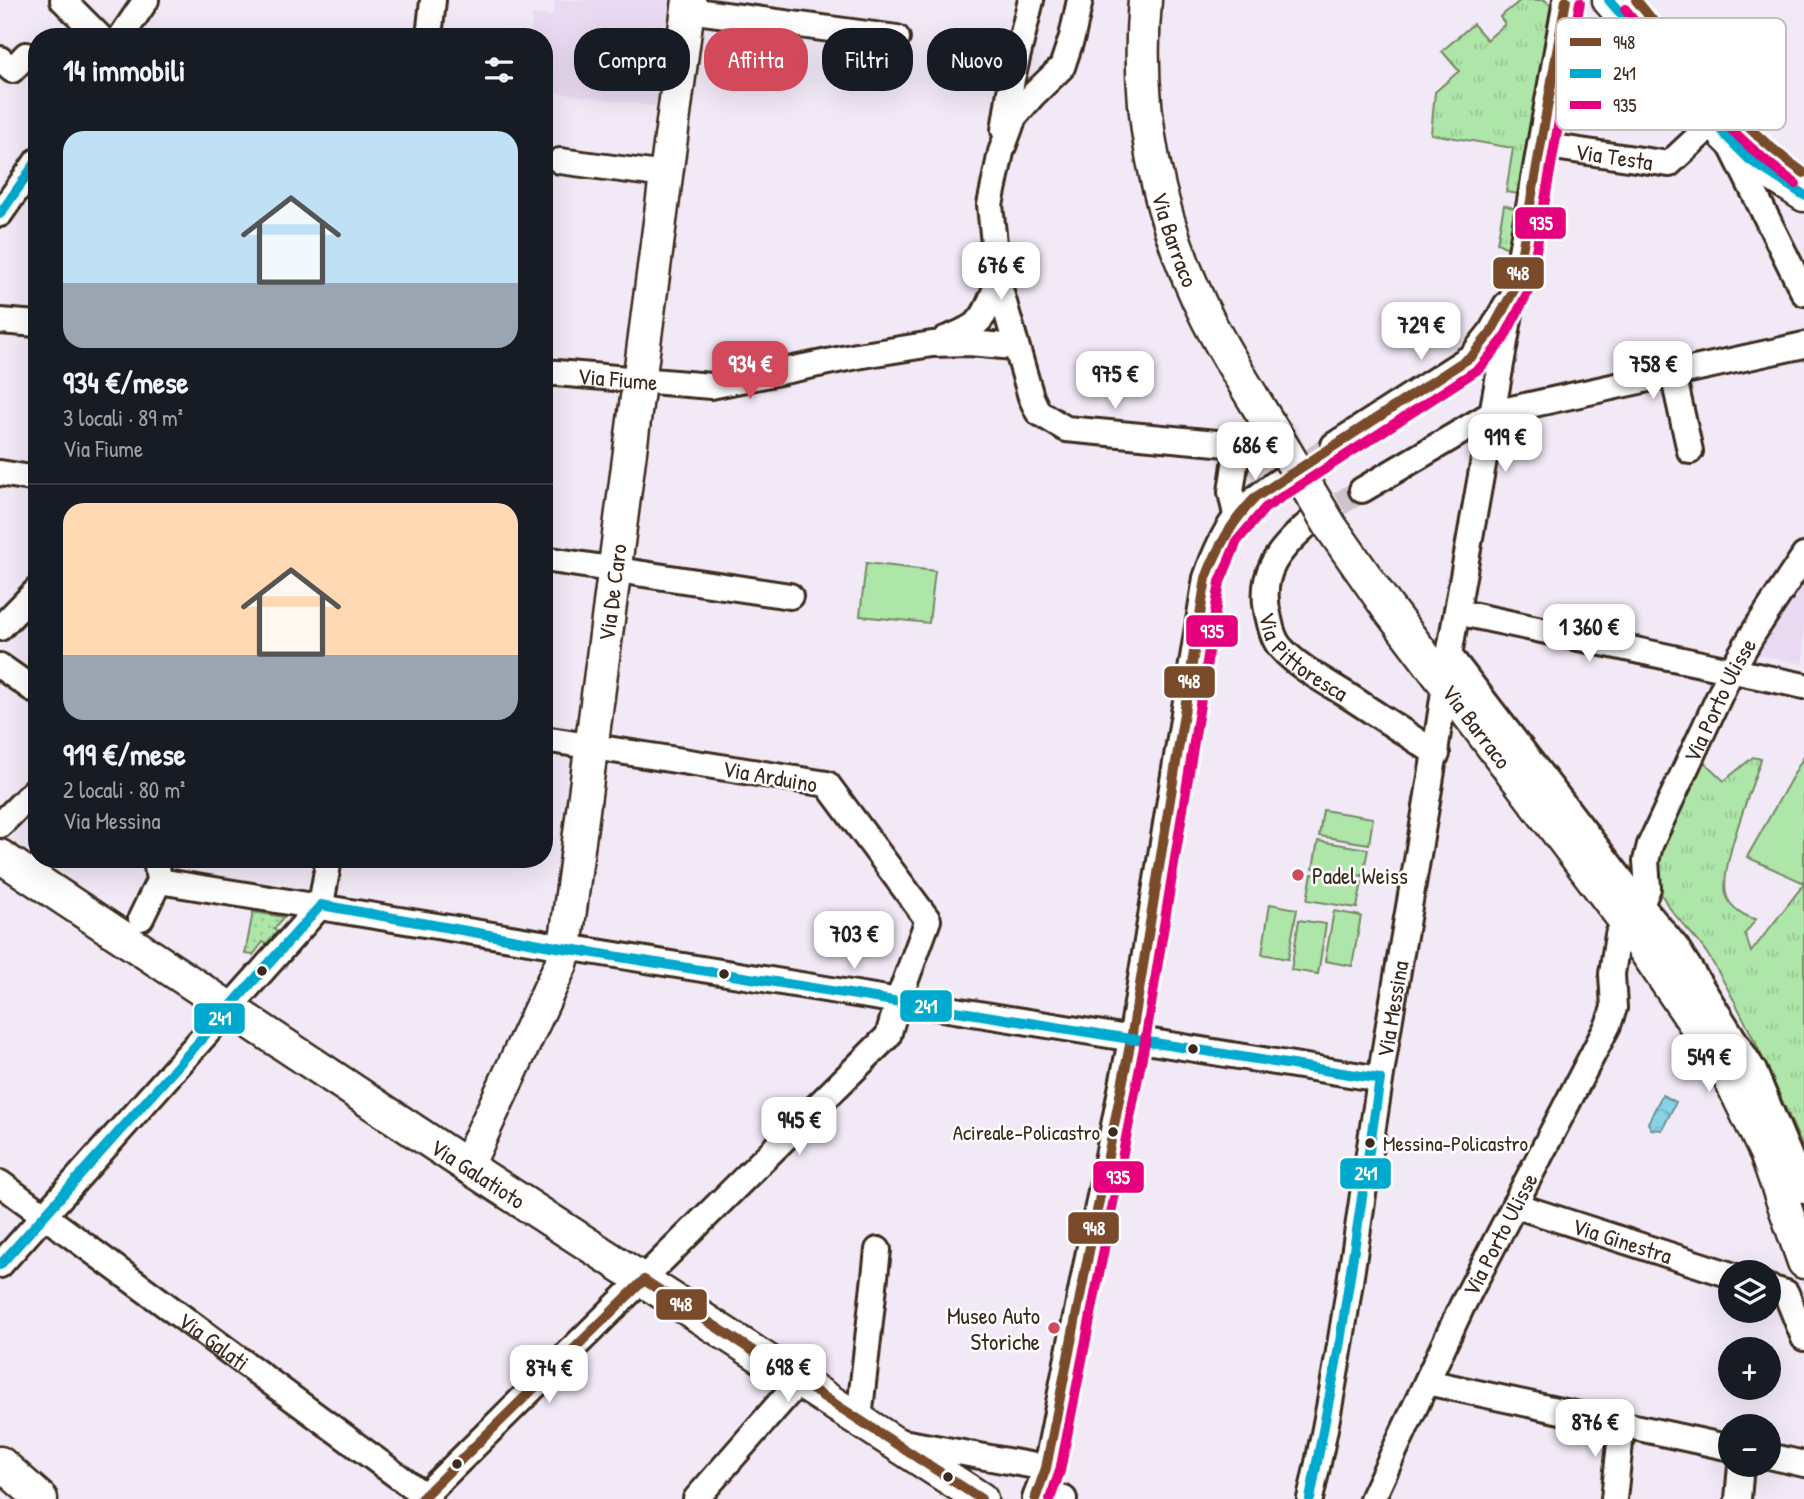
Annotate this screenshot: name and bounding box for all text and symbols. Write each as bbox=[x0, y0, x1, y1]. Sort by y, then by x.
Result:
legend bbox=[1556, 18, 1786, 130]
chip: Compra bbox=[574, 28, 690, 91]
chip: Affitta bbox=[704, 28, 808, 91]
chip: Filtri bbox=[822, 28, 913, 91]
chip: Nuovo bbox=[927, 28, 1027, 91]
text: 948 bbox=[1613, 29, 1635, 55]
text: 14 immobili bbox=[63, 50, 185, 90]
icon: filters bbox=[480, 51, 518, 89]
text: 241 bbox=[1613, 60, 1636, 86]
text: 935 bbox=[1613, 92, 1637, 118]
street label: Via Testa bbox=[1573, 135, 1655, 177]
icon: home bbox=[228, 177, 354, 303]
street label: Via Barraco bbox=[1145, 189, 1206, 291]
line badge: 935 bbox=[1514, 206, 1567, 240]
text: 935 bbox=[1529, 210, 1554, 236]
pin: 676 € bbox=[952, 243, 1050, 302]
text: 676 € bbox=[978, 249, 1024, 280]
line badge: 948 bbox=[1492, 256, 1545, 290]
text: 948 bbox=[1507, 260, 1529, 286]
pin: 729 € bbox=[1372, 302, 1470, 362]
text: 729 € bbox=[1398, 309, 1444, 340]
pin: 934 € bbox=[701, 342, 799, 401]
pin: 758 € bbox=[1604, 342, 1702, 401]
text: 934 € bbox=[728, 348, 772, 379]
text: 758 € bbox=[1629, 348, 1677, 379]
pin: 975 € bbox=[1066, 352, 1164, 411]
text: 975 € bbox=[1092, 358, 1138, 389]
street label: Via Fiume bbox=[576, 359, 659, 397]
text: 934 €/mese bbox=[63, 362, 189, 402]
text: 3 locali · 89 m² bbox=[63, 402, 183, 433]
pin: 919 € bbox=[1456, 414, 1554, 474]
text: 919 € bbox=[1484, 421, 1526, 452]
pin: 686 € bbox=[1206, 422, 1304, 482]
text: 686 € bbox=[1233, 429, 1277, 460]
text: Via Fiume bbox=[63, 433, 143, 464]
street label: Via De Caro bbox=[590, 542, 633, 643]
icon: home bbox=[228, 549, 354, 675]
pin: 1 360 € bbox=[1524, 604, 1654, 664]
street label: Via Pittoresca bbox=[1252, 609, 1354, 708]
text: 1 360 € bbox=[1559, 611, 1619, 642]
line badge: 935 bbox=[1185, 614, 1239, 648]
text: 935 bbox=[1200, 618, 1225, 644]
street label: Via Porto Ulisse bbox=[1675, 632, 1763, 767]
line badge: 948 bbox=[1163, 665, 1216, 699]
text: 948 bbox=[1178, 668, 1200, 694]
street label: Via Barraco bbox=[1435, 678, 1519, 774]
text: 919 €/mese bbox=[63, 734, 186, 774]
street label: Via Arduino bbox=[720, 752, 820, 800]
text: 2 locali · 80 m² bbox=[63, 774, 185, 805]
text: Via Messina bbox=[63, 805, 161, 836]
place label: Padel Weiss bbox=[1312, 860, 1408, 891]
marker: Padel Weiss bbox=[1290, 867, 1306, 883]
pin: 703 € bbox=[805, 912, 903, 971]
text: 703 € bbox=[830, 918, 878, 949]
street label: Via Messina bbox=[1368, 958, 1415, 1059]
unlabelled marker bbox=[255, 964, 269, 978]
unlabelled marker bbox=[717, 967, 731, 981]
line badge: 241 bbox=[899, 989, 953, 1023]
text: 241 bbox=[915, 993, 938, 1019]
line badge: 241 bbox=[193, 1002, 246, 1035]
text: 241 bbox=[209, 1005, 232, 1031]
pin: 549 € bbox=[1660, 1034, 1758, 1094]
text: 549 € bbox=[1687, 1041, 1731, 1072]
unlabelled marker bbox=[1186, 1042, 1200, 1056]
pin: 945 € bbox=[750, 1098, 848, 1157]
text: 945 € bbox=[777, 1104, 821, 1135]
place label: Acireale-Policastro bbox=[953, 1118, 1100, 1147]
marker: Acireale-Policastro bbox=[1106, 1125, 1120, 1139]
place label: Messina-Policastro bbox=[1383, 1129, 1528, 1158]
street label: Via Galatioto bbox=[425, 1131, 532, 1215]
marker: Messina-Policastro bbox=[1363, 1136, 1377, 1150]
line badge: 241 bbox=[1339, 1157, 1392, 1190]
line badge: 935 bbox=[1092, 1160, 1145, 1194]
text: 241 bbox=[1355, 1160, 1378, 1186]
text: 935 bbox=[1106, 1164, 1131, 1190]
street label: Via Porto Ulisse bbox=[1455, 1167, 1544, 1301]
street label: Via Ginestra bbox=[1569, 1209, 1676, 1271]
line badge: 948 bbox=[1067, 1211, 1120, 1245]
text: 948 bbox=[1083, 1215, 1105, 1241]
map controls bbox=[1718, 1260, 1781, 1477]
button: layers bbox=[1718, 1260, 1781, 1323]
line badge: 948 bbox=[655, 1288, 708, 1321]
text: 948 bbox=[670, 1291, 692, 1317]
place label: Museo Auto Storiche bbox=[947, 1300, 1040, 1357]
street label: Via Galati bbox=[172, 1304, 256, 1377]
marker: Museo Auto Storiche bbox=[1046, 1320, 1062, 1336]
button: + bbox=[1718, 1337, 1781, 1400]
pin: 698 € bbox=[739, 1344, 837, 1404]
pin: 874 € bbox=[500, 1346, 598, 1405]
text: 698 € bbox=[766, 1351, 810, 1382]
text: 874 € bbox=[526, 1352, 572, 1383]
pin: 876 € bbox=[1546, 1400, 1644, 1459]
text: 876 € bbox=[1572, 1406, 1618, 1437]
button: − bbox=[1718, 1414, 1781, 1477]
unlabelled marker bbox=[450, 1457, 464, 1471]
unlabelled marker bbox=[941, 1470, 955, 1484]

